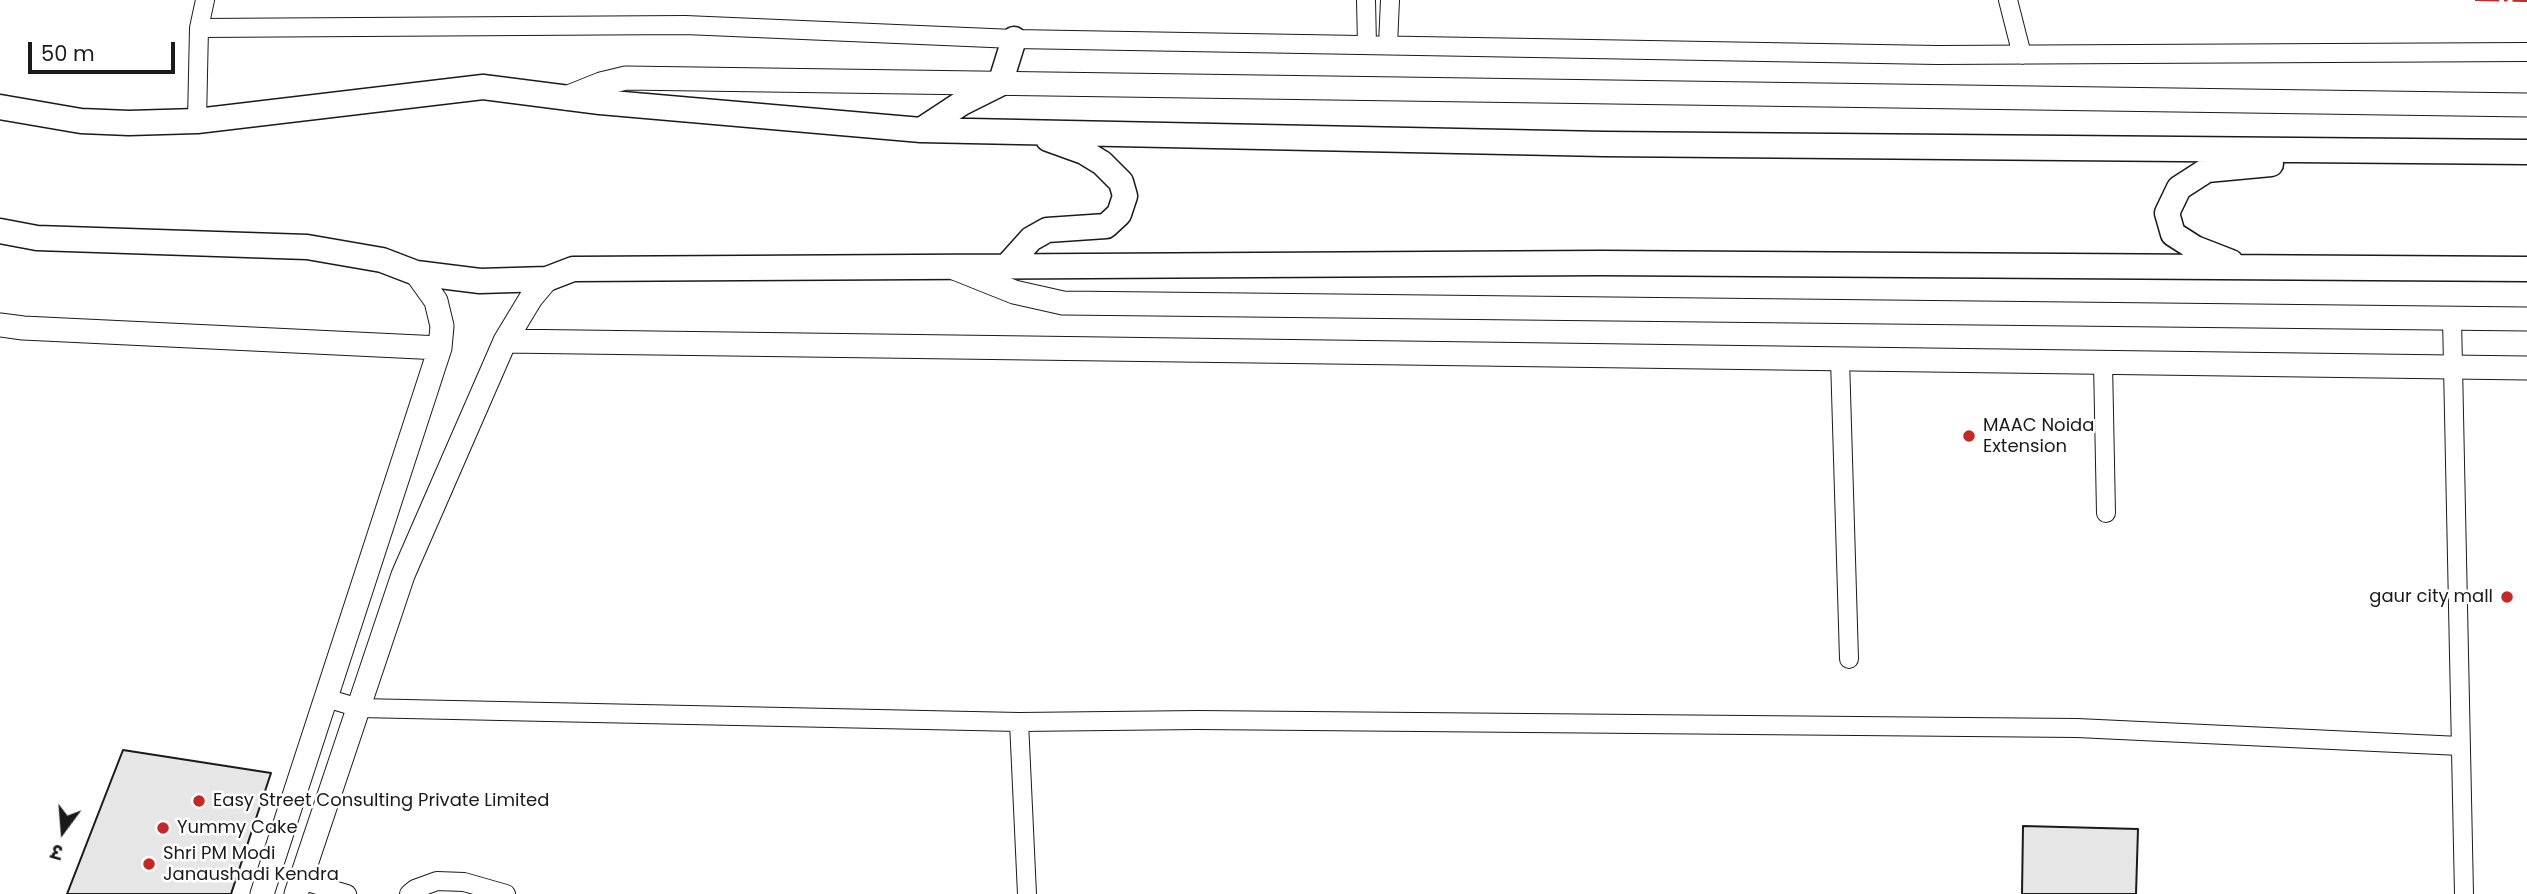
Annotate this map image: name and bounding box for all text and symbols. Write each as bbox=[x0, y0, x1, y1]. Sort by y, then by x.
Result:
scale bar bbox=[32, 28, 178, 72]
text: 50 m bbox=[41, 39, 95, 68]
place label: MAAC Noida Extension bbox=[1983, 415, 2094, 458]
marker: MAAC Noida Extension bbox=[1961, 428, 1977, 444]
place label: gaur city mall bbox=[2369, 586, 2493, 608]
marker: gaur city mall bbox=[2499, 589, 2515, 605]
place label: Easy Street Consulting Private Limited bbox=[213, 790, 549, 812]
marker: Easy Street Consulting Private Limited bbox=[191, 793, 207, 809]
north arrow bbox=[28, 796, 98, 866]
place label: Yummy Cake bbox=[177, 817, 298, 839]
marker: Yummy Cake bbox=[155, 820, 171, 836]
text: उ bbox=[48, 837, 66, 866]
place label: Shri PM Modi Janaushadi Kendra bbox=[163, 843, 339, 886]
marker: Shri PM Modi Janaushadi Kendra bbox=[141, 856, 157, 872]

